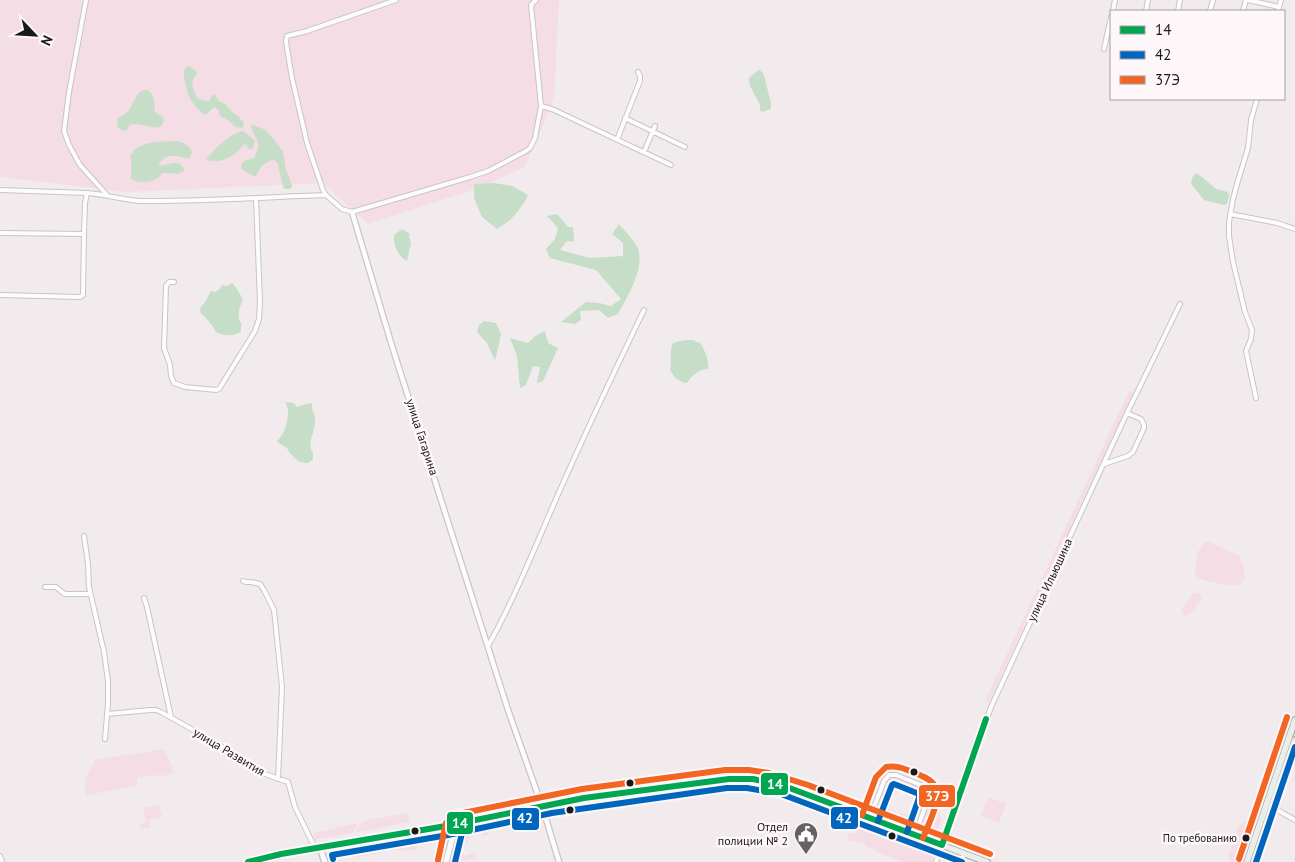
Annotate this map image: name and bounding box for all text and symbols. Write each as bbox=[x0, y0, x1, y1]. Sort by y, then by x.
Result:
north arrow bbox=[10, 10, 60, 60]
legend bbox=[1110, 10, 1285, 100]
text: 14 bbox=[1155, 20, 1171, 39]
text: N bbox=[37, 33, 57, 48]
text: 42 bbox=[1155, 45, 1171, 64]
text: 37Э bbox=[1155, 70, 1180, 89]
street label: улица Гагарина bbox=[403, 397, 442, 477]
street label: улица Ильюшина bbox=[1024, 536, 1075, 624]
street label: улица Развития bbox=[191, 724, 268, 779]
unlabelled marker bbox=[909, 767, 919, 777]
line badge: 14 bbox=[760, 772, 789, 796]
text: 14 bbox=[767, 775, 783, 793]
unlabelled marker bbox=[625, 778, 635, 788]
line badge: 37Э bbox=[918, 784, 956, 808]
unlabelled marker bbox=[816, 785, 826, 795]
text: 37Э bbox=[925, 787, 949, 805]
unlabelled marker bbox=[565, 805, 575, 815]
line badge: 42 bbox=[830, 806, 859, 830]
line badge: 42 bbox=[511, 807, 540, 831]
text: 42 bbox=[517, 809, 533, 827]
text: 42 bbox=[836, 809, 852, 827]
line badge: 14 bbox=[446, 811, 474, 835]
text: 14 bbox=[452, 814, 468, 832]
place label: Отдел полиции № 2 bbox=[718, 819, 788, 848]
public building icon: Отдел полиции № 2 bbox=[793, 821, 819, 855]
unlabelled marker bbox=[410, 826, 420, 836]
unlabelled marker bbox=[887, 831, 897, 841]
place label: По требованию bbox=[1163, 831, 1237, 845]
marker: По требованию bbox=[1241, 833, 1251, 843]

